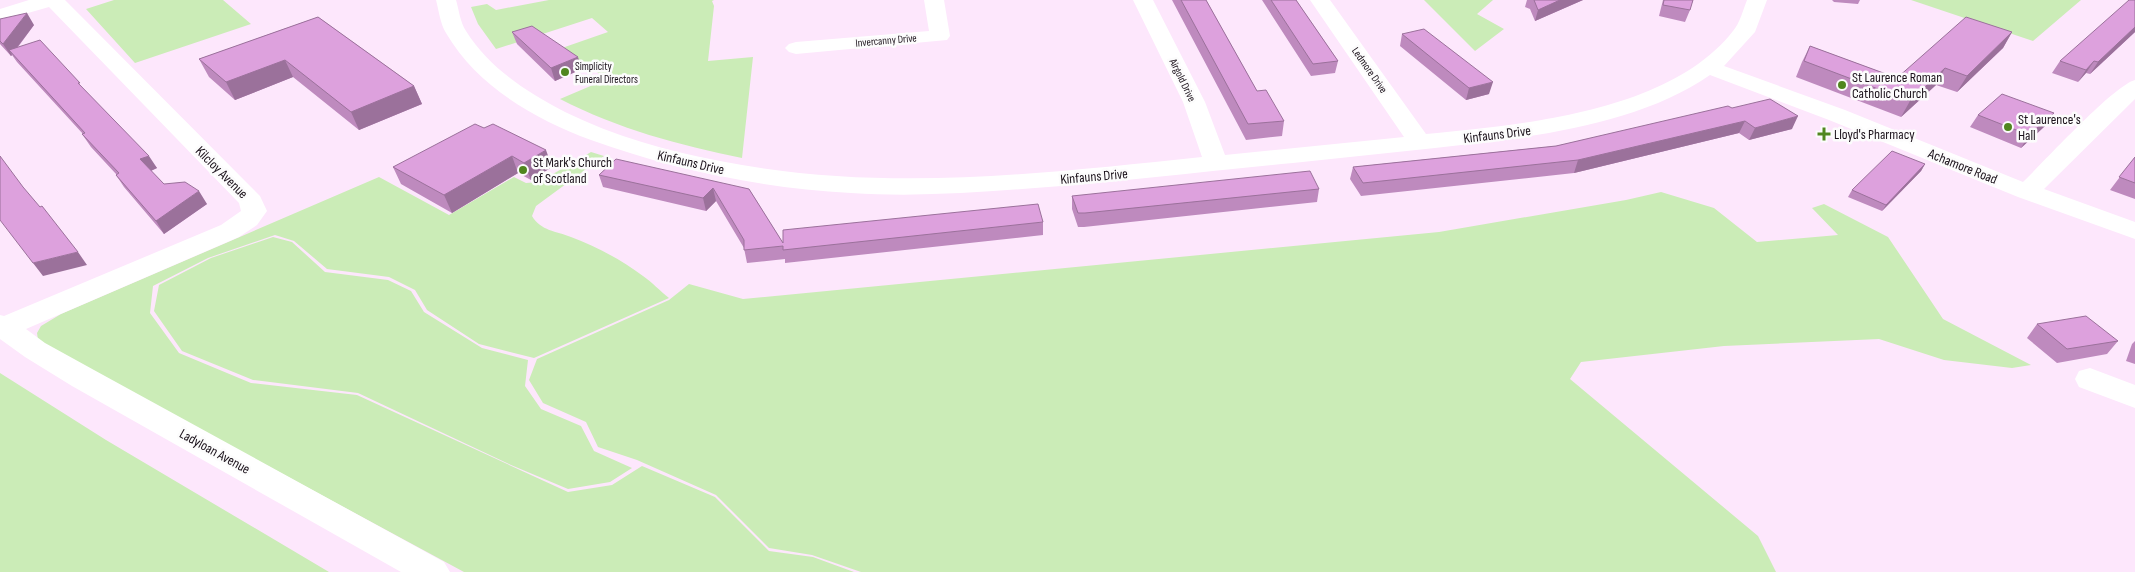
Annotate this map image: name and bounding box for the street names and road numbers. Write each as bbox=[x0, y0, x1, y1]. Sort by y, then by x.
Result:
street label: Invercanny Drive bbox=[855, 31, 917, 50]
street label: Ledmore Drive bbox=[1349, 45, 1390, 96]
street label: Airgold Drive bbox=[1166, 56, 1199, 104]
street label: Kinfauns Drive bbox=[1462, 122, 1532, 147]
street label: Kilcloy Avenue bbox=[192, 143, 251, 202]
street label: Achamore Road bbox=[1925, 145, 2000, 188]
street label: Kinfauns Drive bbox=[656, 147, 726, 178]
street label: Kinfauns Drive bbox=[1060, 165, 1129, 188]
street label: Ladyloan Avenue bbox=[176, 425, 253, 478]

